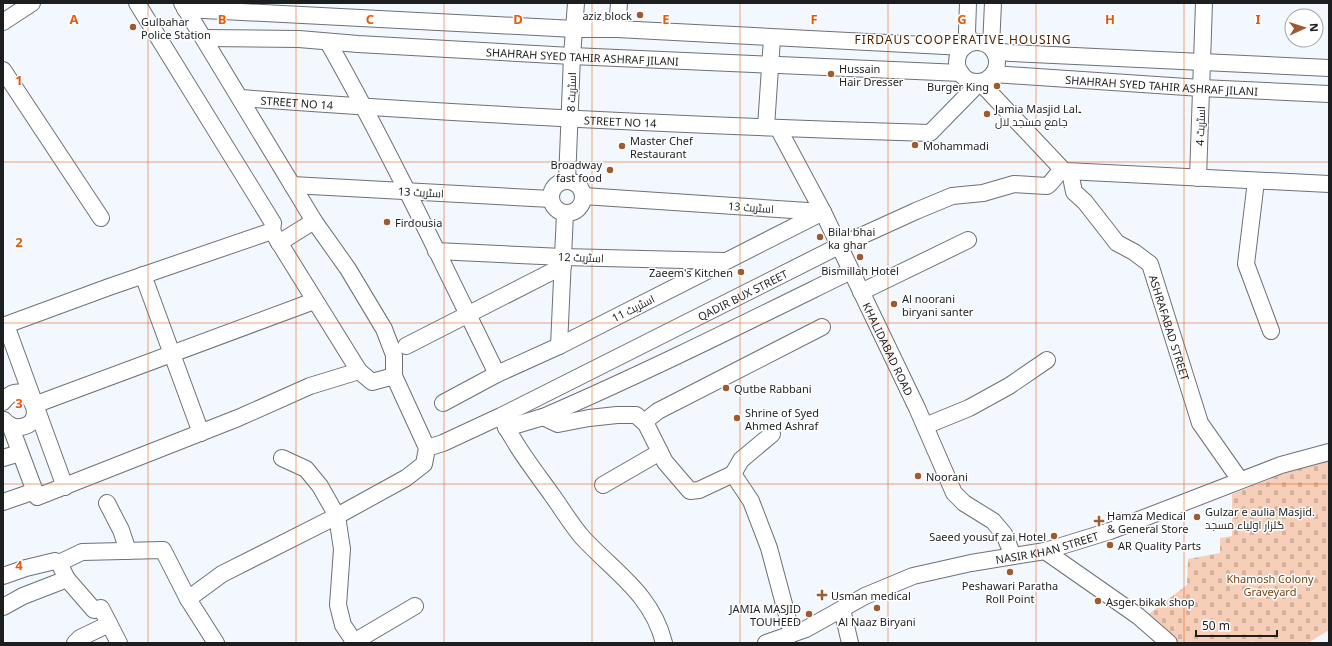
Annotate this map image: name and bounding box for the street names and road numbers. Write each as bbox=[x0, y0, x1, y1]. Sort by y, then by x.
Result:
street label: SHAHRAH SYED TAHIR ASHRAF JILANI bbox=[486, 44, 679, 68]
street label: SHAHRAH SYED TAHIR ASHRAF JILANI bbox=[1065, 71, 1259, 98]
street label: اسٹریٹ 8 bbox=[563, 72, 579, 112]
street label: STREET NO 14 bbox=[260, 92, 334, 112]
street label: اسٹریٹ 4 bbox=[1192, 106, 1208, 146]
street label: STREET NO 14 bbox=[584, 112, 658, 130]
street label: اسٹریٹ 13 bbox=[398, 183, 444, 201]
street label: اسٹریٹ 13 bbox=[728, 198, 774, 216]
street label: اسٹریٹ 12 bbox=[558, 249, 604, 265]
street label: QADIR BUX STREET bbox=[695, 266, 790, 323]
street label: ASHRAFABAD STREET bbox=[1146, 273, 1194, 382]
street label: اسٹریٹ 11 bbox=[609, 291, 657, 325]
street label: KHALIDABAD ROAD bbox=[860, 300, 917, 398]
street label: NASIR KHAN STREET bbox=[994, 528, 1100, 566]

